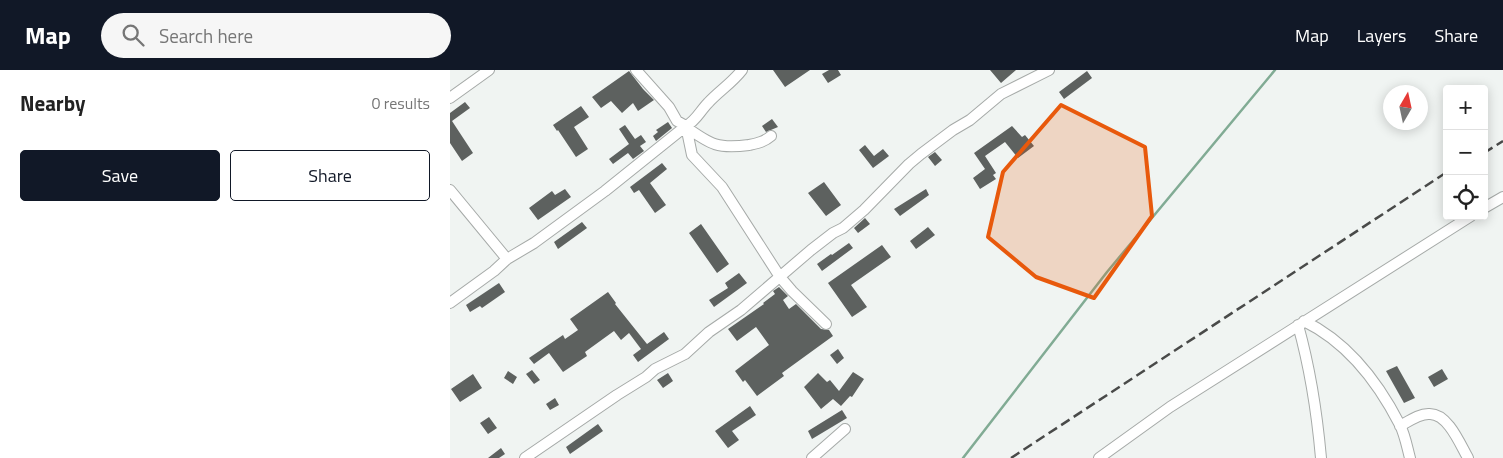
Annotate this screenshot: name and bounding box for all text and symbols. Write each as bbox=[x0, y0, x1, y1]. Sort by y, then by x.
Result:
search box bbox=[101, 13, 451, 58]
text: Map bbox=[25, 17, 71, 53]
icon: search bbox=[119, 21, 147, 49]
text: Search here bbox=[159, 21, 253, 50]
text: Map bbox=[1295, 22, 1329, 49]
text: Layers bbox=[1357, 22, 1406, 49]
text: Share bbox=[1434, 22, 1478, 49]
north arrow bbox=[1383, 85, 1428, 130]
map controls bbox=[1443, 85, 1488, 220]
button: + bbox=[1443, 85, 1488, 130]
text: Nearby bbox=[20, 87, 85, 119]
text: 0 results bbox=[371, 91, 430, 115]
button: − bbox=[1443, 130, 1488, 175]
button: Save bbox=[20, 150, 220, 201]
button: Share bbox=[230, 150, 430, 201]
button: locate bbox=[1443, 175, 1488, 220]

